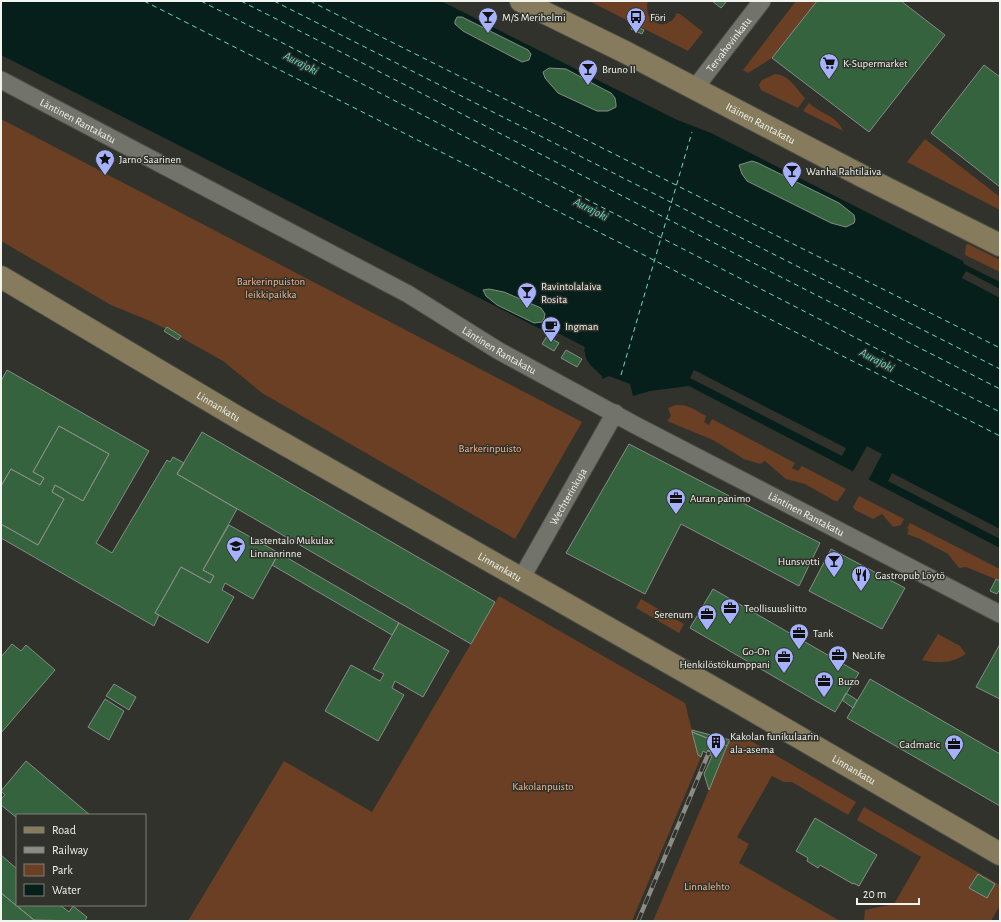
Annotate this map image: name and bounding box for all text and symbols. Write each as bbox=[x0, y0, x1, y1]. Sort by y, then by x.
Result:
bar icon: M/S Merihelmi bbox=[477, 6, 499, 34]
bus stop icon: Föri bbox=[625, 6, 647, 34]
place label: M/S Merihelmi bbox=[502, 12, 566, 23]
place label: Föri bbox=[650, 12, 666, 23]
street label: Tervahovinkatu bbox=[704, 15, 753, 74]
water label: Aurajoki bbox=[280, 49, 321, 78]
supermarket icon: K-Supermarket bbox=[818, 52, 840, 80]
bar icon: Bruno II bbox=[577, 58, 599, 86]
place label: K-Supermarket bbox=[843, 58, 908, 69]
place label: Bruno II bbox=[602, 64, 636, 75]
street label: Läntinen Rantakatu bbox=[38, 96, 118, 145]
street label: Itäinen Rantakatu bbox=[724, 100, 798, 146]
place icon: Jarno Saarinen bbox=[94, 148, 116, 176]
place label: Jarno Saarinen bbox=[119, 154, 181, 165]
bar icon: Wanha Rahtilaiva bbox=[781, 160, 803, 188]
place label: Wanha Rahtilaiva bbox=[806, 166, 881, 177]
water label: Aurajoki bbox=[570, 195, 611, 224]
park label: Barkerinpuiston leikkipaikka bbox=[237, 276, 305, 300]
bar icon: Ravintolalaiva Rosita bbox=[516, 281, 538, 309]
place label: Ravintolalaiva Rosita bbox=[541, 281, 601, 305]
cafe icon: Ingman bbox=[540, 315, 562, 343]
place label: Ingman bbox=[565, 321, 598, 332]
street label: Läntinen Rantakatu bbox=[460, 324, 539, 376]
water label: Aurajoki bbox=[856, 346, 896, 375]
street label: Linnankatu bbox=[195, 389, 242, 423]
park label: Barkerinpuisto bbox=[459, 443, 521, 454]
street label: Wechterinkuja bbox=[547, 466, 588, 527]
office icon: Auran panimo bbox=[665, 487, 687, 515]
street label: Läntinen Rantakatu bbox=[767, 490, 846, 538]
place label: Auran panimo bbox=[690, 493, 751, 504]
school or university icon: Lastentalo Mukulax Linnanrinne bbox=[225, 535, 247, 563]
place label: Lastentalo Mukulax Linnanrinne bbox=[250, 535, 334, 559]
street label: Linnankatu bbox=[476, 550, 524, 584]
bar icon: Hunsvotti bbox=[823, 550, 845, 578]
place label: Hunsvotti bbox=[778, 556, 820, 567]
restaurant icon: Gastropub Löytö bbox=[850, 564, 872, 592]
place label: Gastropub Löytö bbox=[875, 570, 945, 581]
office icon: Teollisuusliitto bbox=[719, 597, 741, 625]
office icon: Serenum bbox=[696, 603, 718, 631]
place label: Teollisuusliitto bbox=[744, 603, 807, 614]
place label: Serenum bbox=[654, 609, 693, 620]
office icon: Tank bbox=[788, 622, 810, 650]
place label: Tank bbox=[813, 628, 833, 639]
office icon: NeoLife bbox=[827, 644, 849, 672]
place label: Go-On Henkilöstökumppani bbox=[680, 646, 770, 670]
office icon: Go-On Henkilöstökumppani bbox=[773, 646, 795, 674]
place label: NeoLife bbox=[852, 650, 885, 661]
office icon: Buzo bbox=[813, 670, 835, 698]
place label: Buzo bbox=[838, 676, 859, 687]
building icon: Kakolan funikulaarin ala-asema bbox=[705, 731, 727, 759]
place label: Kakolan funikulaarin ala-asema bbox=[730, 731, 819, 755]
office icon: Cadmatic bbox=[943, 733, 965, 761]
place label: Cadmatic bbox=[899, 739, 941, 750]
street label: Linnankatu bbox=[831, 752, 878, 786]
park label: Kakolanpuisto bbox=[512, 781, 574, 792]
legend bbox=[16, 814, 146, 906]
text: Road bbox=[52, 824, 76, 836]
text: Railway bbox=[52, 844, 88, 857]
text: Park bbox=[52, 864, 73, 876]
scale bar bbox=[857, 880, 919, 906]
park label: Linnalehto bbox=[684, 881, 730, 892]
text: Water bbox=[52, 884, 81, 896]
text: 20 m bbox=[863, 888, 886, 900]

